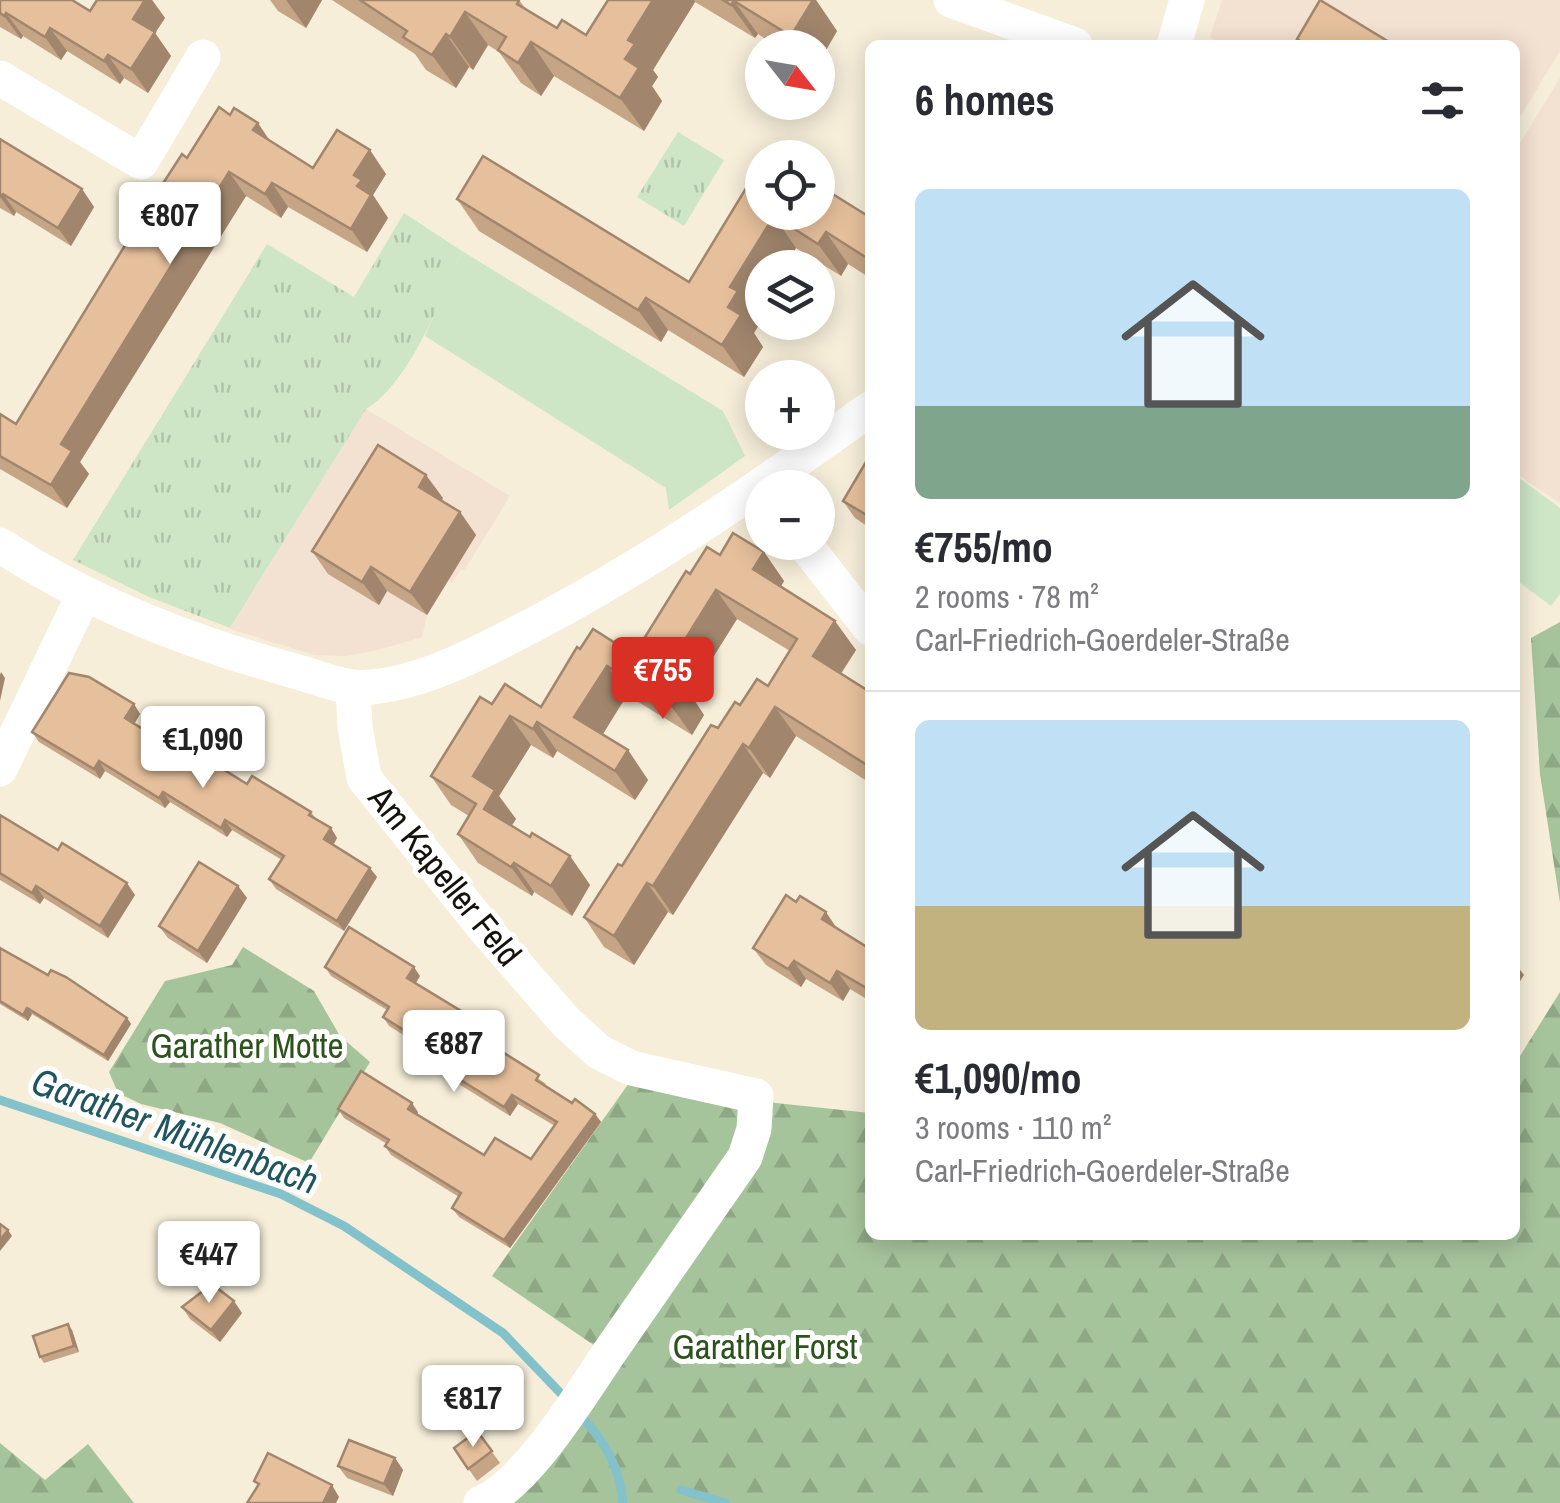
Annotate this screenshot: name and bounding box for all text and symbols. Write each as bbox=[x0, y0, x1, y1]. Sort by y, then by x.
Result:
north arrow bbox=[745, 30, 835, 120]
map controls bbox=[745, 30, 835, 560]
text: 6 homes bbox=[915, 72, 1055, 128]
icon: filters bbox=[1415, 73, 1470, 128]
button: locate bbox=[745, 140, 835, 230]
pin: €807 bbox=[111, 182, 229, 267]
text: €807 bbox=[141, 193, 199, 236]
button: layers bbox=[745, 250, 835, 340]
icon: home bbox=[1103, 254, 1283, 434]
button: + bbox=[745, 360, 835, 450]
button: − bbox=[745, 470, 835, 560]
text: €755/mo bbox=[915, 519, 1053, 575]
text: 2 rooms · 78 m² bbox=[915, 575, 1099, 618]
text: Carl-Friedrich-Goerdeler-Straße bbox=[915, 618, 1290, 661]
pin: €755 bbox=[604, 637, 722, 722]
text: €755 bbox=[634, 648, 692, 691]
pin: €1,090 bbox=[122, 706, 284, 791]
text: €1,090 bbox=[163, 717, 243, 760]
street label: Am Kapeller Feld bbox=[358, 775, 532, 975]
icon: home bbox=[1103, 785, 1283, 965]
pin: €887 bbox=[395, 1010, 513, 1095]
text: €887 bbox=[425, 1021, 483, 1064]
park label: Garather Motte bbox=[150, 1022, 344, 1069]
text: €1,090/mo bbox=[915, 1050, 1082, 1106]
water label: Garather Mühlenbach bbox=[25, 1055, 325, 1206]
text: 3 rooms · 110 m² bbox=[915, 1106, 1111, 1149]
text: Carl-Friedrich-Goerdeler-Straße bbox=[915, 1149, 1290, 1192]
pin: €447 bbox=[150, 1221, 268, 1306]
text: €447 bbox=[180, 1232, 238, 1275]
park label: Garather Forst bbox=[672, 1323, 858, 1370]
pin: €817 bbox=[414, 1365, 532, 1450]
text: €817 bbox=[444, 1376, 502, 1419]

